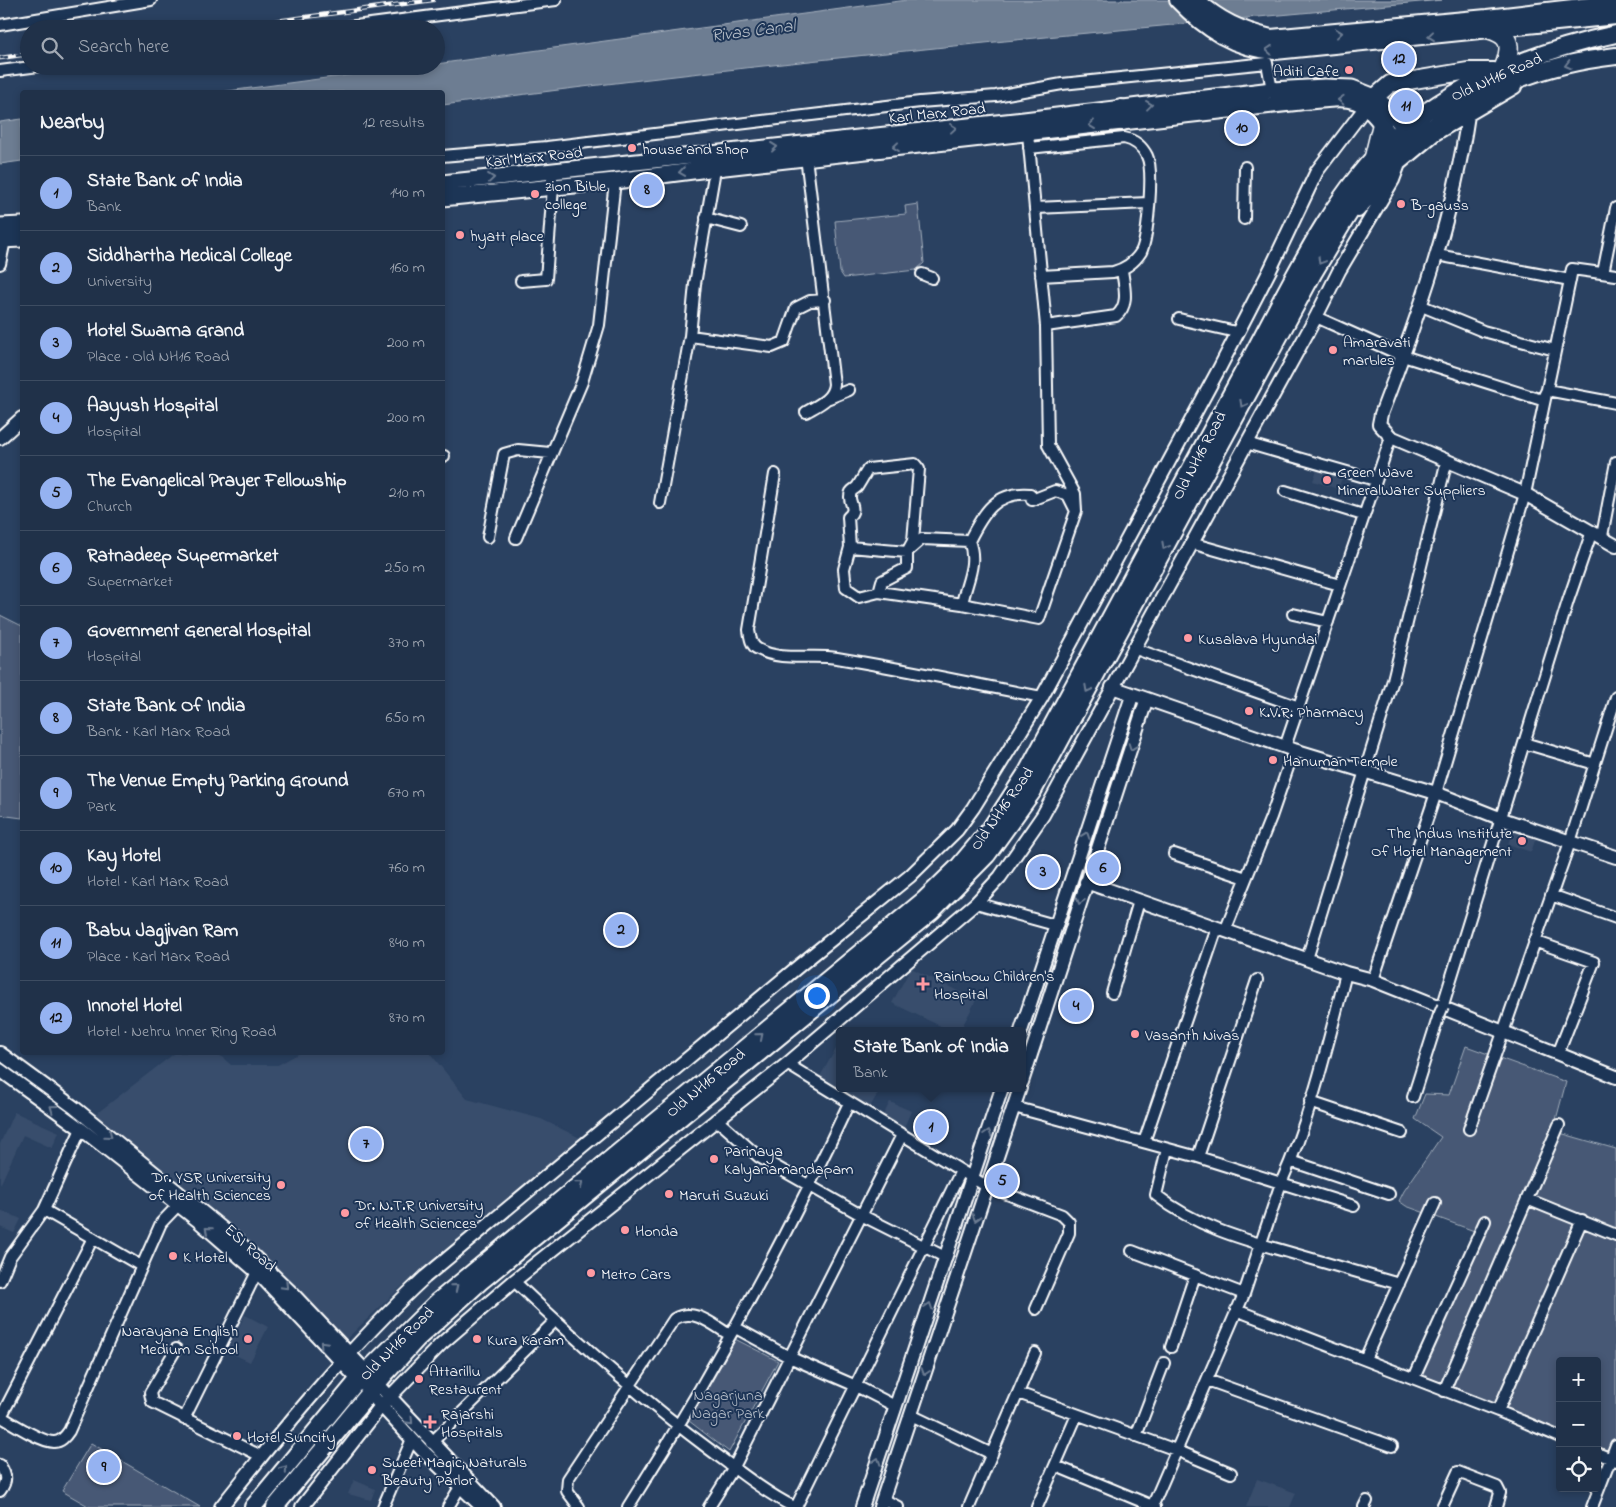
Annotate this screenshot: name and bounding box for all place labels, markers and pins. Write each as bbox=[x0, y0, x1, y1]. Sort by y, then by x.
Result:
pin: 12 bbox=[1383, 40, 1415, 78]
place label: Aditi Cafe bbox=[1273, 60, 1340, 84]
marker: Aditi Cafe bbox=[1343, 64, 1355, 76]
pin: 11 bbox=[1390, 87, 1422, 125]
pin: 10 bbox=[1226, 109, 1258, 147]
place label: house and shop bbox=[642, 138, 749, 162]
marker: house and shop bbox=[626, 142, 638, 154]
pin: 8 bbox=[631, 171, 663, 209]
place label: zion Bible college bbox=[545, 175, 607, 217]
marker: zion Bible college bbox=[529, 188, 541, 200]
place label: B-gauss bbox=[1410, 194, 1469, 218]
marker: B-gauss bbox=[1395, 198, 1407, 210]
place label: hyatt place bbox=[470, 225, 545, 249]
marker: hyatt place bbox=[454, 229, 466, 241]
place label: Amaravati marbles bbox=[1343, 331, 1411, 373]
marker: Amaravati marbles bbox=[1327, 344, 1339, 356]
place label: Green Wave MineralWater Suppliers bbox=[1337, 461, 1486, 503]
marker: Green Wave MineralWater Suppliers bbox=[1321, 474, 1333, 486]
place label: Kusalava Hyundai bbox=[1198, 628, 1318, 652]
marker: Kusalava Hyundai bbox=[1182, 632, 1194, 644]
place label: K.V.R. Pharmacy bbox=[1259, 701, 1364, 725]
marker: K.V.R. Pharmacy bbox=[1243, 705, 1255, 717]
place label: Hanuman Temple bbox=[1283, 750, 1399, 774]
marker: Hanuman Temple bbox=[1267, 754, 1279, 766]
place label: The Indus Institute Of Hotel Management bbox=[1371, 822, 1513, 864]
marker: The Indus Institute Of Hotel Management bbox=[1516, 835, 1528, 847]
pin: 6 bbox=[1087, 849, 1119, 887]
pin: 3 bbox=[1027, 853, 1059, 891]
pin: 2 bbox=[605, 911, 637, 949]
place label: Rainbow Children's Hospital bbox=[934, 965, 1054, 1007]
marker: Rainbow Children's Hospital bbox=[916, 977, 930, 991]
pin: 4 bbox=[1060, 987, 1092, 1025]
place label: Vasanth Nivas bbox=[1144, 1024, 1239, 1048]
marker: Vasanth Nivas bbox=[1129, 1028, 1141, 1040]
pin: 1 bbox=[915, 1108, 947, 1146]
pin: 7 bbox=[350, 1125, 382, 1163]
place label: Parinaya Kalyanamandapam bbox=[724, 1140, 854, 1182]
marker: Parinaya Kalyanamandapam bbox=[708, 1153, 720, 1165]
pin: 5 bbox=[986, 1162, 1018, 1200]
place label: Dr. YSR University of Health Sciences bbox=[149, 1166, 271, 1208]
marker: Dr. YSR University of Health Sciences bbox=[275, 1179, 287, 1191]
place label: Maruti Suzuki bbox=[679, 1184, 769, 1208]
marker: Maruti Suzuki bbox=[663, 1188, 675, 1200]
place label: Dr. N.T.R University of Health Sciences bbox=[354, 1194, 483, 1236]
marker: Dr. N.T.R University of Health Sciences bbox=[339, 1207, 351, 1219]
place label: Honda bbox=[635, 1220, 678, 1244]
marker: Honda bbox=[619, 1224, 631, 1236]
place label: K Hotel bbox=[183, 1246, 228, 1270]
marker: K Hotel bbox=[167, 1250, 179, 1262]
place label: Metro Cars bbox=[601, 1263, 671, 1287]
marker: Metro Cars bbox=[585, 1267, 597, 1279]
place label: Narayana English Medium School bbox=[121, 1320, 238, 1362]
place label: Kura Karam bbox=[487, 1329, 564, 1353]
marker: Narayana English Medium School bbox=[242, 1333, 254, 1345]
marker: Kura Karam bbox=[471, 1333, 483, 1345]
place label: Attarillu Restaurent bbox=[429, 1360, 502, 1402]
marker: Attarillu Restaurent bbox=[413, 1373, 425, 1385]
place label: Rajarshi Hospitals bbox=[441, 1403, 503, 1445]
marker: Rajarshi Hospitals bbox=[423, 1415, 437, 1429]
place label: Hotel Suncity bbox=[247, 1426, 335, 1450]
marker: Hotel Suncity bbox=[231, 1430, 243, 1442]
pin: 9 bbox=[88, 1448, 120, 1486]
place label: Sweet Magic, Naturals Beauty Parlor bbox=[381, 1451, 527, 1493]
marker: Sweet Magic, Naturals Beauty Parlor bbox=[366, 1464, 378, 1476]

